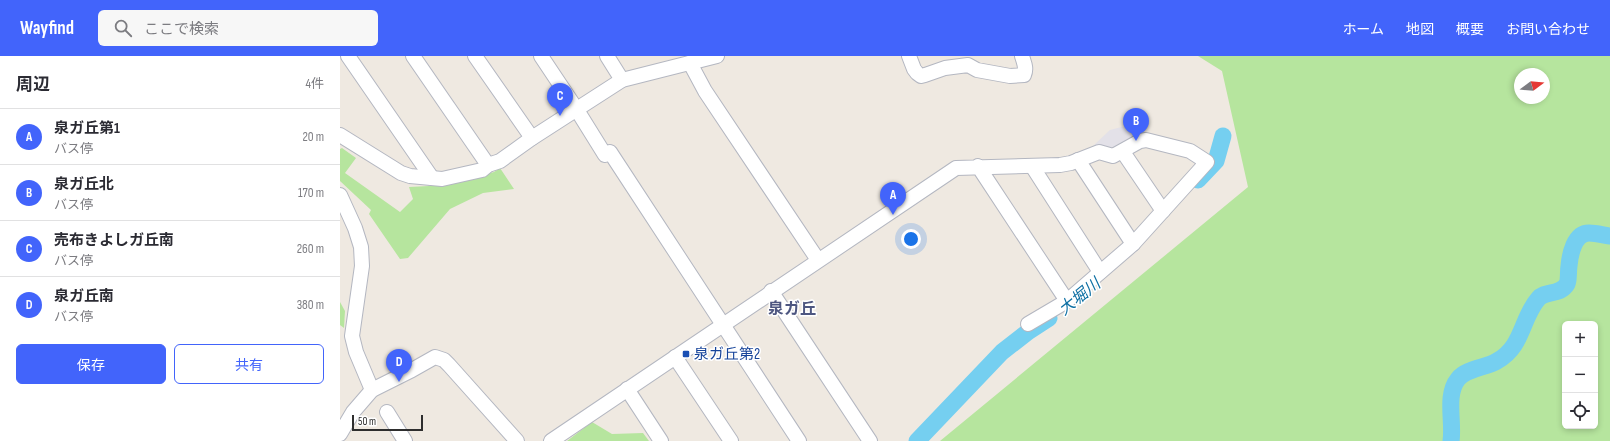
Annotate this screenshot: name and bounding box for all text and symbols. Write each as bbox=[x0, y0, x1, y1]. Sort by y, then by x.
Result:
search box bbox=[98, 10, 378, 46]
text: Wayfind bbox=[20, 17, 74, 40]
icon: search bbox=[112, 17, 134, 39]
text: ここで検索 bbox=[144, 20, 219, 39]
text: ホーム bbox=[1342, 21, 1384, 38]
text: 地図 bbox=[1406, 21, 1434, 38]
text: 概要 bbox=[1456, 21, 1484, 38]
text: お問い合わせ bbox=[1506, 21, 1590, 38]
north arrow bbox=[1514, 68, 1550, 104]
text: 周辺 bbox=[16, 75, 50, 95]
text: 4件 bbox=[306, 76, 324, 92]
pin: C bbox=[547, 83, 573, 116]
pin: B bbox=[1123, 108, 1149, 141]
text: 泉ガ丘第1 bbox=[54, 119, 120, 138]
text: A bbox=[26, 129, 32, 145]
text: 20 m bbox=[302, 129, 324, 145]
text: バス停 bbox=[54, 141, 93, 157]
text: 泉ガ丘北 bbox=[54, 175, 114, 194]
pin: A bbox=[880, 182, 906, 215]
text: B bbox=[26, 185, 32, 201]
text: 170 m bbox=[298, 185, 324, 201]
text: バス停 bbox=[54, 197, 93, 213]
your location bbox=[901, 229, 921, 249]
text: 売布きよしガ丘南 bbox=[54, 231, 174, 250]
text: C bbox=[26, 241, 32, 257]
text: 260 m bbox=[297, 241, 324, 257]
text: バス停 bbox=[54, 253, 93, 269]
water label: 大堀川 bbox=[1055, 273, 1106, 320]
text: 泉ガ丘南 bbox=[54, 287, 114, 306]
text: D bbox=[26, 297, 32, 313]
text: 380 m bbox=[297, 297, 324, 313]
district label: 泉ガ丘 bbox=[768, 300, 816, 319]
text: バス停 bbox=[54, 309, 93, 325]
map controls bbox=[1562, 321, 1598, 429]
button: + bbox=[1562, 321, 1598, 357]
button: 保存 bbox=[16, 344, 166, 384]
button: 共有 bbox=[174, 344, 324, 384]
place label: 泉ガ丘第2 bbox=[694, 345, 760, 364]
pin: D bbox=[386, 349, 412, 382]
marker: 泉ガ丘第2 bbox=[681, 349, 691, 359]
button: − bbox=[1562, 357, 1598, 393]
button: locate bbox=[1562, 393, 1598, 429]
scale bar bbox=[352, 413, 423, 432]
text: 50 m bbox=[358, 415, 376, 428]

